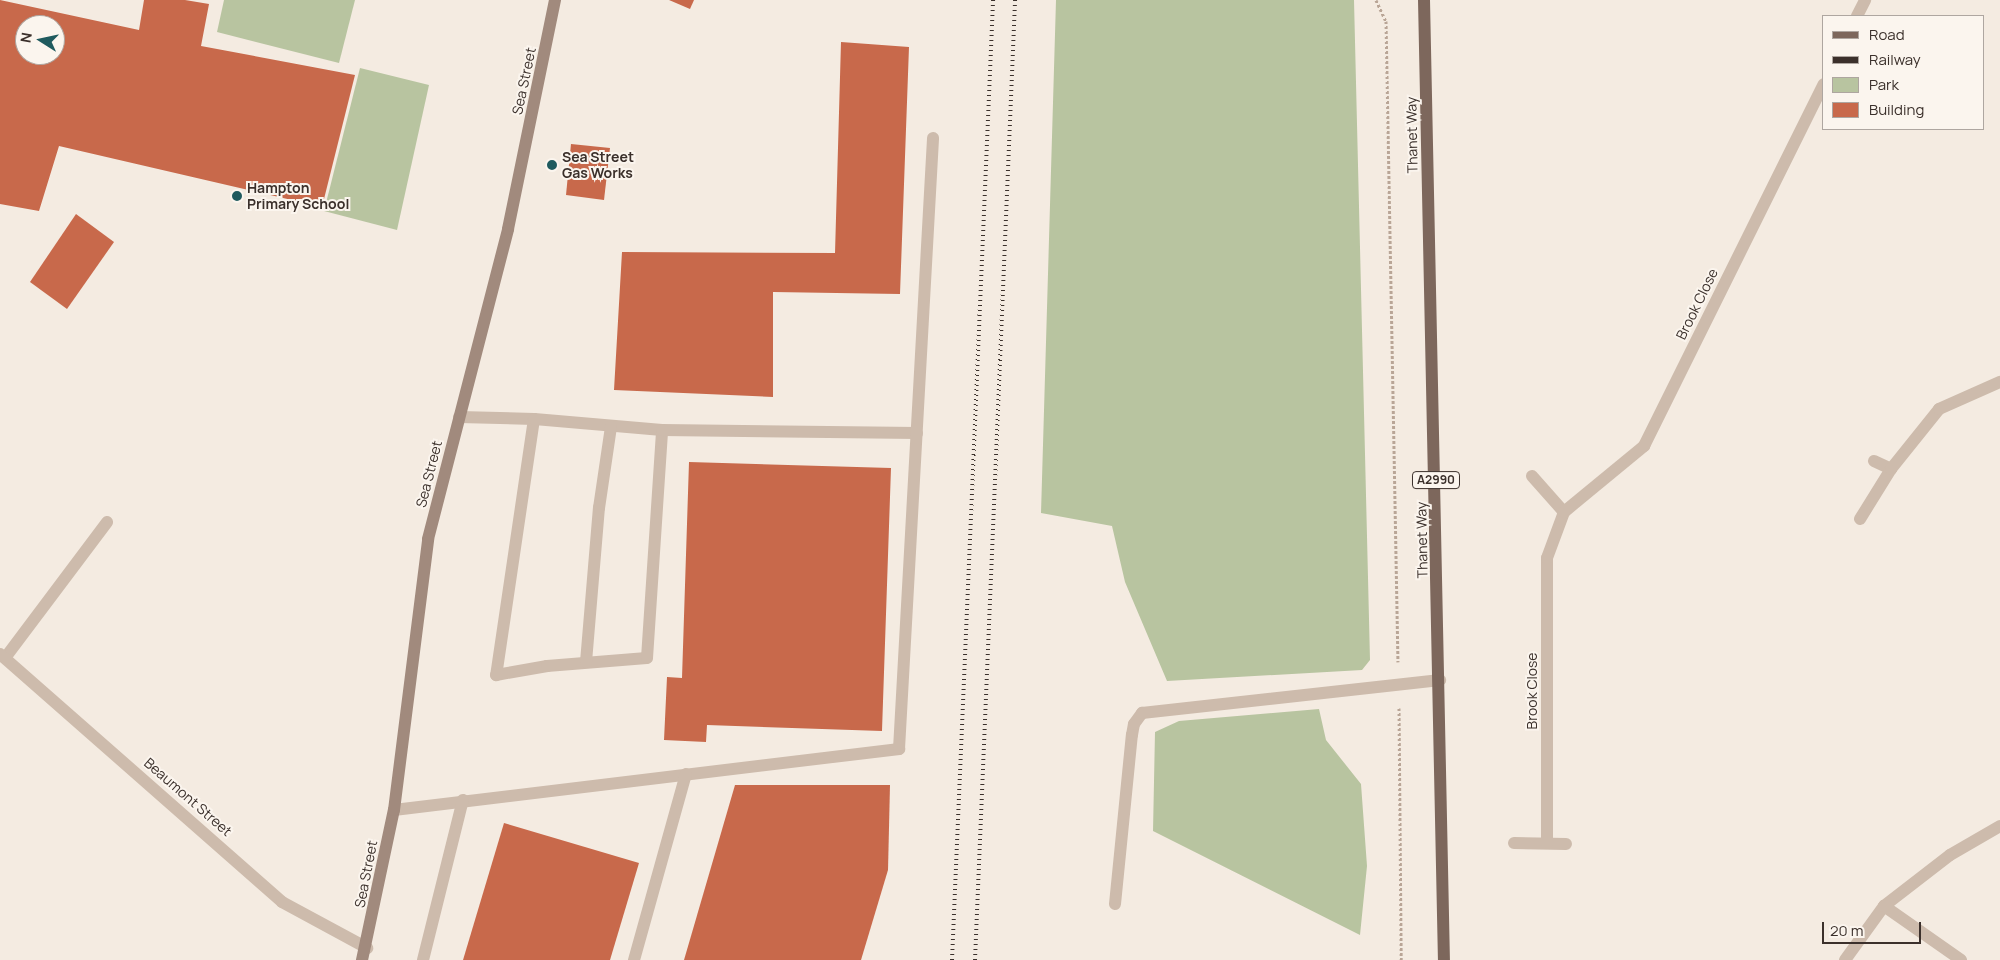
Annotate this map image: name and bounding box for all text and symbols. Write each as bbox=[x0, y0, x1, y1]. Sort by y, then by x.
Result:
north arrow bbox=[15, 15, 65, 65]
legend bbox=[1822, 15, 1985, 130]
text: Road bbox=[1869, 24, 1905, 45]
text: N bbox=[15, 31, 36, 44]
street label: Sea Street bbox=[509, 46, 539, 116]
text: Railway bbox=[1869, 49, 1921, 70]
text: Park bbox=[1869, 74, 1899, 95]
street label: Thanet Way bbox=[1403, 97, 1421, 173]
text: Building bbox=[1869, 99, 1924, 120]
place label: Sea Street Gas Works bbox=[562, 149, 634, 182]
marker: Sea Street Gas Works bbox=[546, 159, 558, 171]
place label: Hampton Primary School bbox=[247, 180, 349, 212]
marker: Hampton Primary School bbox=[231, 190, 243, 202]
street label: Brook Close bbox=[1673, 266, 1721, 342]
street label: Sea Street bbox=[413, 439, 445, 509]
road number: A2990 bbox=[1411, 470, 1461, 490]
street label: Thanet Way bbox=[1413, 502, 1431, 578]
street label: Brook Close bbox=[1524, 653, 1540, 729]
street label: Beaumont Street bbox=[141, 754, 235, 840]
street label: Sea Street bbox=[351, 839, 381, 909]
scale bar bbox=[1825, 912, 1924, 944]
text: 20 m bbox=[1830, 920, 1863, 941]

